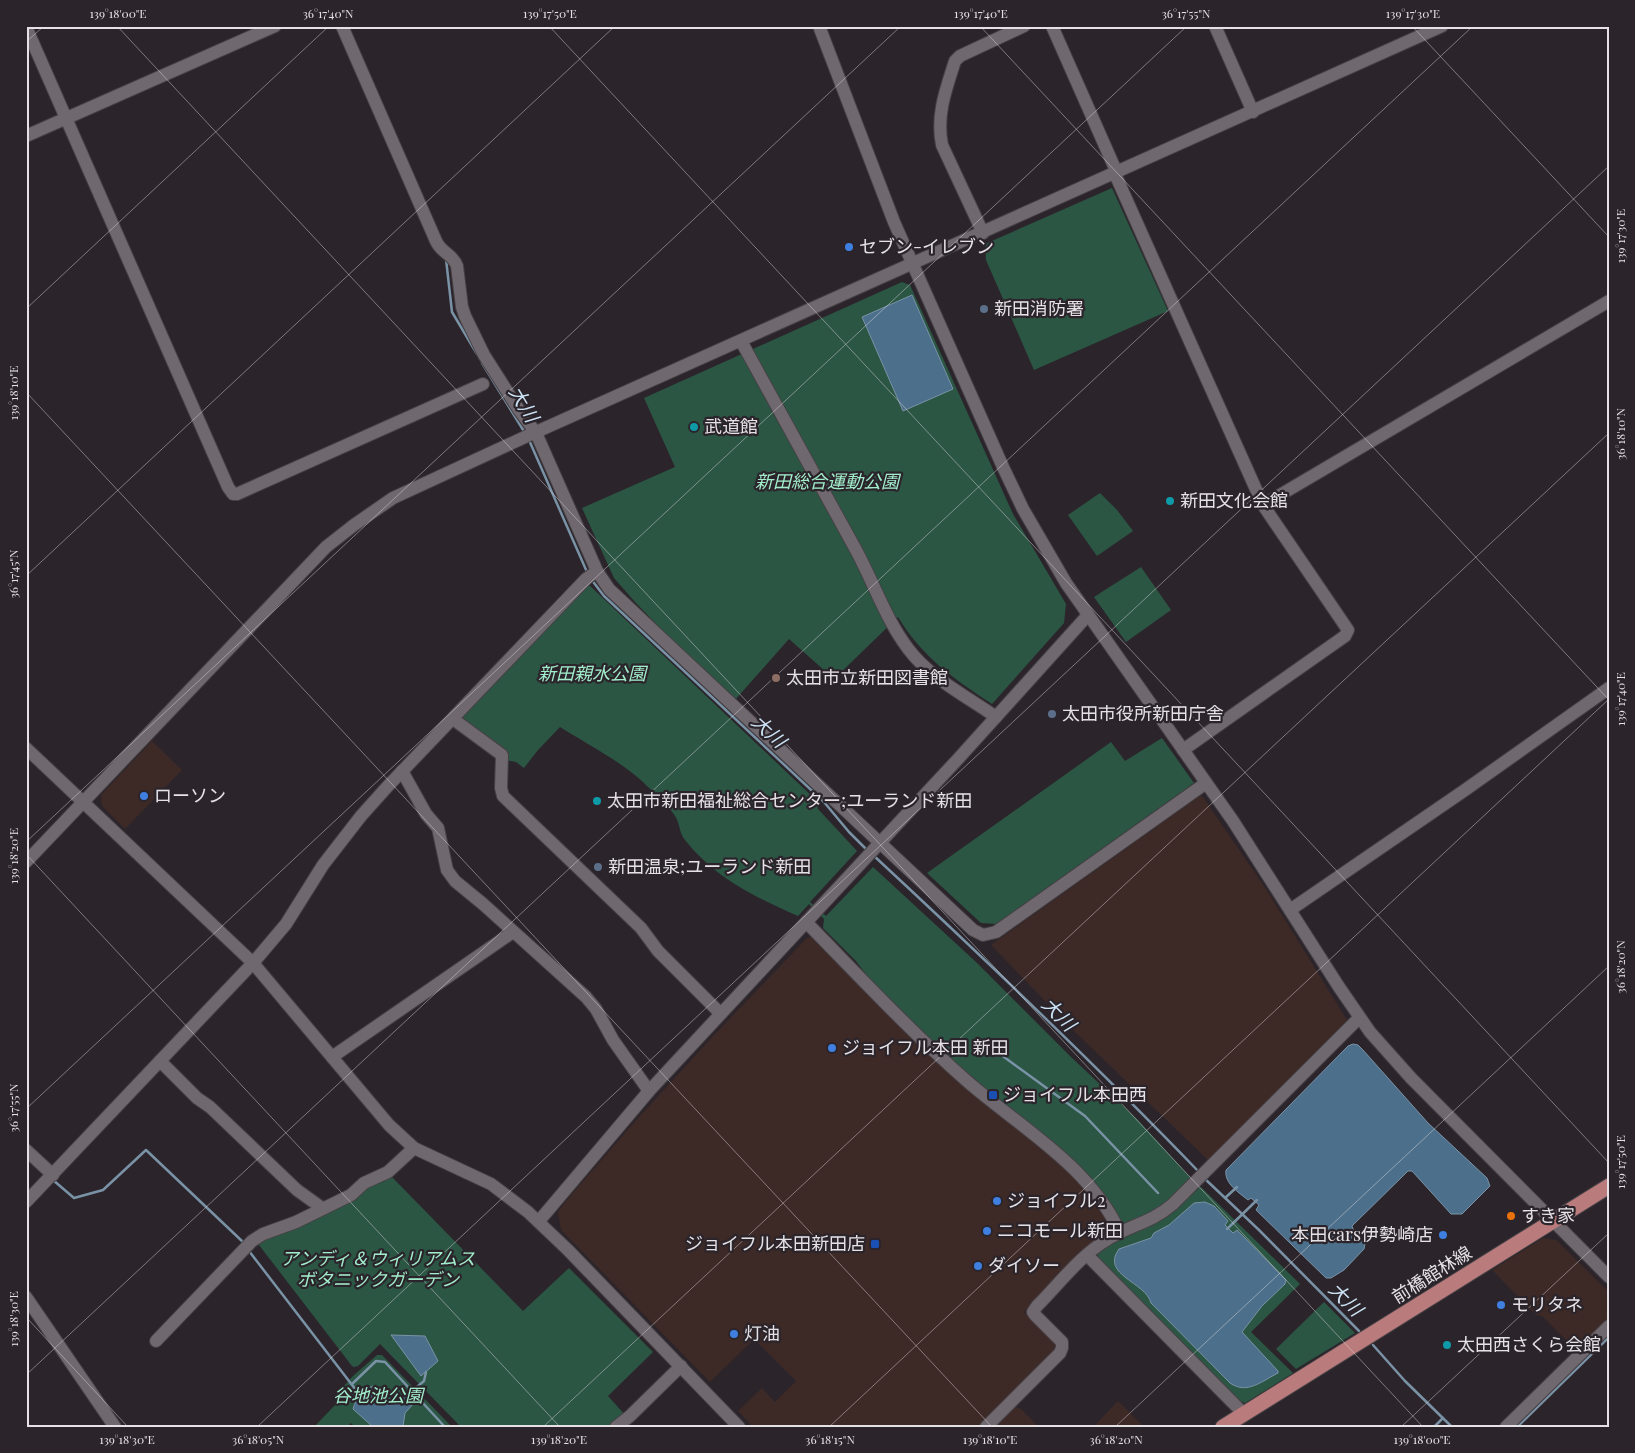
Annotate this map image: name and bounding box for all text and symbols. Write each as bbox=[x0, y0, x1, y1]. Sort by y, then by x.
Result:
text: 139°18'00"E bbox=[89, 5, 147, 21]
text: 36°17'40"N bbox=[302, 5, 354, 21]
text: 139°17'50"E bbox=[523, 5, 577, 21]
text: 139°17'40"E bbox=[954, 5, 1008, 21]
text: 36°17'55"N bbox=[1161, 5, 1211, 21]
text: 139°17'30"E bbox=[1386, 5, 1440, 21]
text: 139°17'30"E bbox=[1612, 209, 1628, 263]
place label: セブン-イレブン bbox=[859, 234, 994, 258]
marker: セブン-イレブン bbox=[843, 241, 855, 253]
place label: 新田消防署 bbox=[994, 296, 1084, 320]
marker: 新田消防署 bbox=[978, 303, 990, 315]
text: 139°18'10"E bbox=[5, 366, 21, 420]
water label: 大川 bbox=[504, 380, 547, 428]
text: 36°18'10"N bbox=[1612, 407, 1628, 460]
place label: 武道館 bbox=[704, 414, 758, 438]
marker: 武道館 bbox=[688, 421, 700, 433]
park label: 新田総合運動公園 bbox=[755, 469, 902, 493]
place label: 新田文化会館 bbox=[1180, 488, 1288, 512]
marker: 新田文化会館 bbox=[1164, 495, 1176, 507]
text: 36°17'45"N bbox=[5, 549, 21, 599]
park label: 新田親水公園 bbox=[538, 661, 649, 685]
place label: 太田市立新田図書館 bbox=[786, 665, 948, 689]
marker: 太田市立新田図書館 bbox=[770, 672, 782, 684]
text: 139°17'40"E bbox=[1612, 672, 1628, 726]
place label: 太田市役所新田庁舎 bbox=[1062, 701, 1224, 725]
water label: 大川 bbox=[747, 708, 794, 754]
marker: 太田市役所新田庁舎 bbox=[1046, 708, 1058, 720]
place label: ローソン bbox=[154, 783, 226, 807]
place label: 太田市新田福祉総合センター;ユーランド新田 bbox=[607, 788, 972, 812]
marker: ローソン bbox=[138, 790, 150, 802]
marker: 太田市新田福祉総合センター;ユーランド新田 bbox=[591, 795, 603, 807]
text: 139°18'20"E bbox=[5, 828, 21, 884]
place label: 新田温泉;ユーランド新田 bbox=[608, 854, 811, 878]
marker: 新田温泉;ユーランド新田 bbox=[592, 861, 604, 873]
text: 36°18'20"N bbox=[1612, 940, 1628, 994]
water label: 大川 bbox=[1037, 991, 1084, 1037]
place label: ジョイフル本田 新田 bbox=[842, 1035, 1008, 1059]
marker: ジョイフル本田 新田 bbox=[826, 1042, 838, 1054]
place label: ジョイフル本田西 bbox=[1003, 1082, 1147, 1106]
text: 36°17'55"N bbox=[5, 1083, 21, 1133]
marker: ジョイフル本田西 bbox=[987, 1089, 999, 1101]
text: 139°17'50"E bbox=[1612, 1135, 1628, 1189]
place label: ジョイフル2 bbox=[1007, 1188, 1106, 1212]
marker: ジョイフル2 bbox=[991, 1195, 1003, 1207]
place label: すき家 bbox=[1521, 1203, 1575, 1227]
marker: すき家 bbox=[1505, 1210, 1517, 1222]
place label: ニコモール新田 bbox=[997, 1218, 1123, 1242]
place label: 本田cars伊勢崎店 bbox=[1291, 1222, 1433, 1246]
marker: ニコモール新田 bbox=[981, 1225, 993, 1237]
marker: 本田cars伊勢崎店 bbox=[1437, 1229, 1449, 1241]
place label: ジョイフル本田新田店 bbox=[685, 1231, 865, 1255]
marker: ジョイフル本田新田店 bbox=[869, 1238, 881, 1250]
street label: 前橋館林線 bbox=[1387, 1240, 1476, 1308]
park label: アンディ＆ウィリアムス ボタニックガーデン bbox=[281, 1246, 475, 1291]
place label: ダイソー bbox=[988, 1253, 1060, 1277]
marker: ダイソー bbox=[972, 1260, 984, 1272]
water label: 大川 bbox=[1324, 1276, 1371, 1322]
text: 139°18'30"E bbox=[5, 1291, 21, 1347]
place label: モリタネ bbox=[1511, 1292, 1583, 1316]
marker: モリタネ bbox=[1495, 1299, 1507, 1311]
place label: 灯油 bbox=[744, 1321, 780, 1345]
marker: 灯油 bbox=[728, 1328, 740, 1340]
place label: 太田西さくら会館 bbox=[1457, 1332, 1601, 1356]
marker: 太田西さくら会館 bbox=[1441, 1339, 1453, 1351]
park label: 谷地池公園 bbox=[333, 1383, 426, 1407]
text: 139°18'30"E bbox=[99, 1431, 155, 1447]
text: 36°18'05"N bbox=[232, 1431, 285, 1447]
text: 139°18'20"E bbox=[531, 1431, 587, 1447]
text: 36°18'15"N bbox=[805, 1431, 855, 1447]
text: 139°18'10"E bbox=[963, 1431, 1017, 1447]
text: 36°18'20"N bbox=[1089, 1431, 1143, 1447]
text: 139°18'00"E bbox=[1393, 1431, 1451, 1447]

